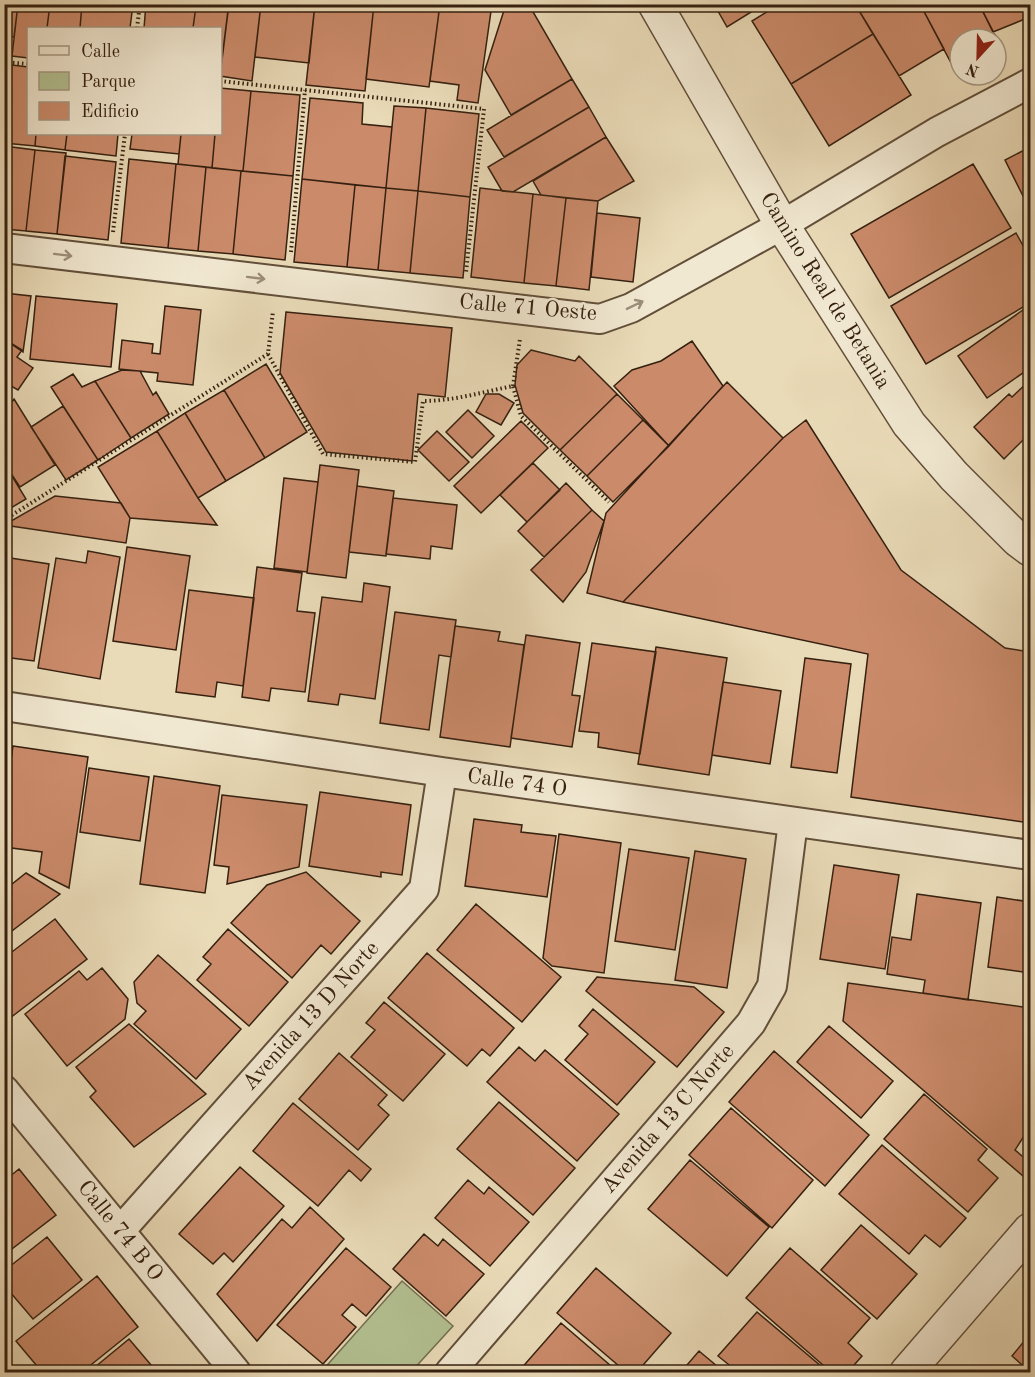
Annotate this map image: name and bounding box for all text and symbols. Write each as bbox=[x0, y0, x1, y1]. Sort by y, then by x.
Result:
legend bbox=[27, 27, 222, 135]
north arrow bbox=[948, 27, 1008, 87]
text: Calle bbox=[81, 43, 120, 61]
text: N bbox=[964, 59, 982, 79]
text: Parque bbox=[81, 73, 136, 91]
text: Edificio bbox=[81, 103, 139, 121]
street label: Camino Real de Betania bbox=[755, 189, 895, 393]
one-way arrow bbox=[52, 250, 72, 261]
one-way arrow bbox=[246, 272, 266, 283]
street label: Calle 71 Oeste bbox=[458, 291, 598, 325]
one-way arrow bbox=[626, 298, 644, 310]
street label: Calle 74 O bbox=[466, 765, 568, 801]
street label: Avenida 13 D Norte bbox=[239, 937, 383, 1095]
street label: Avenida 13 C Norte bbox=[597, 1040, 739, 1198]
street label: Calle 74 B O bbox=[73, 1177, 167, 1285]

